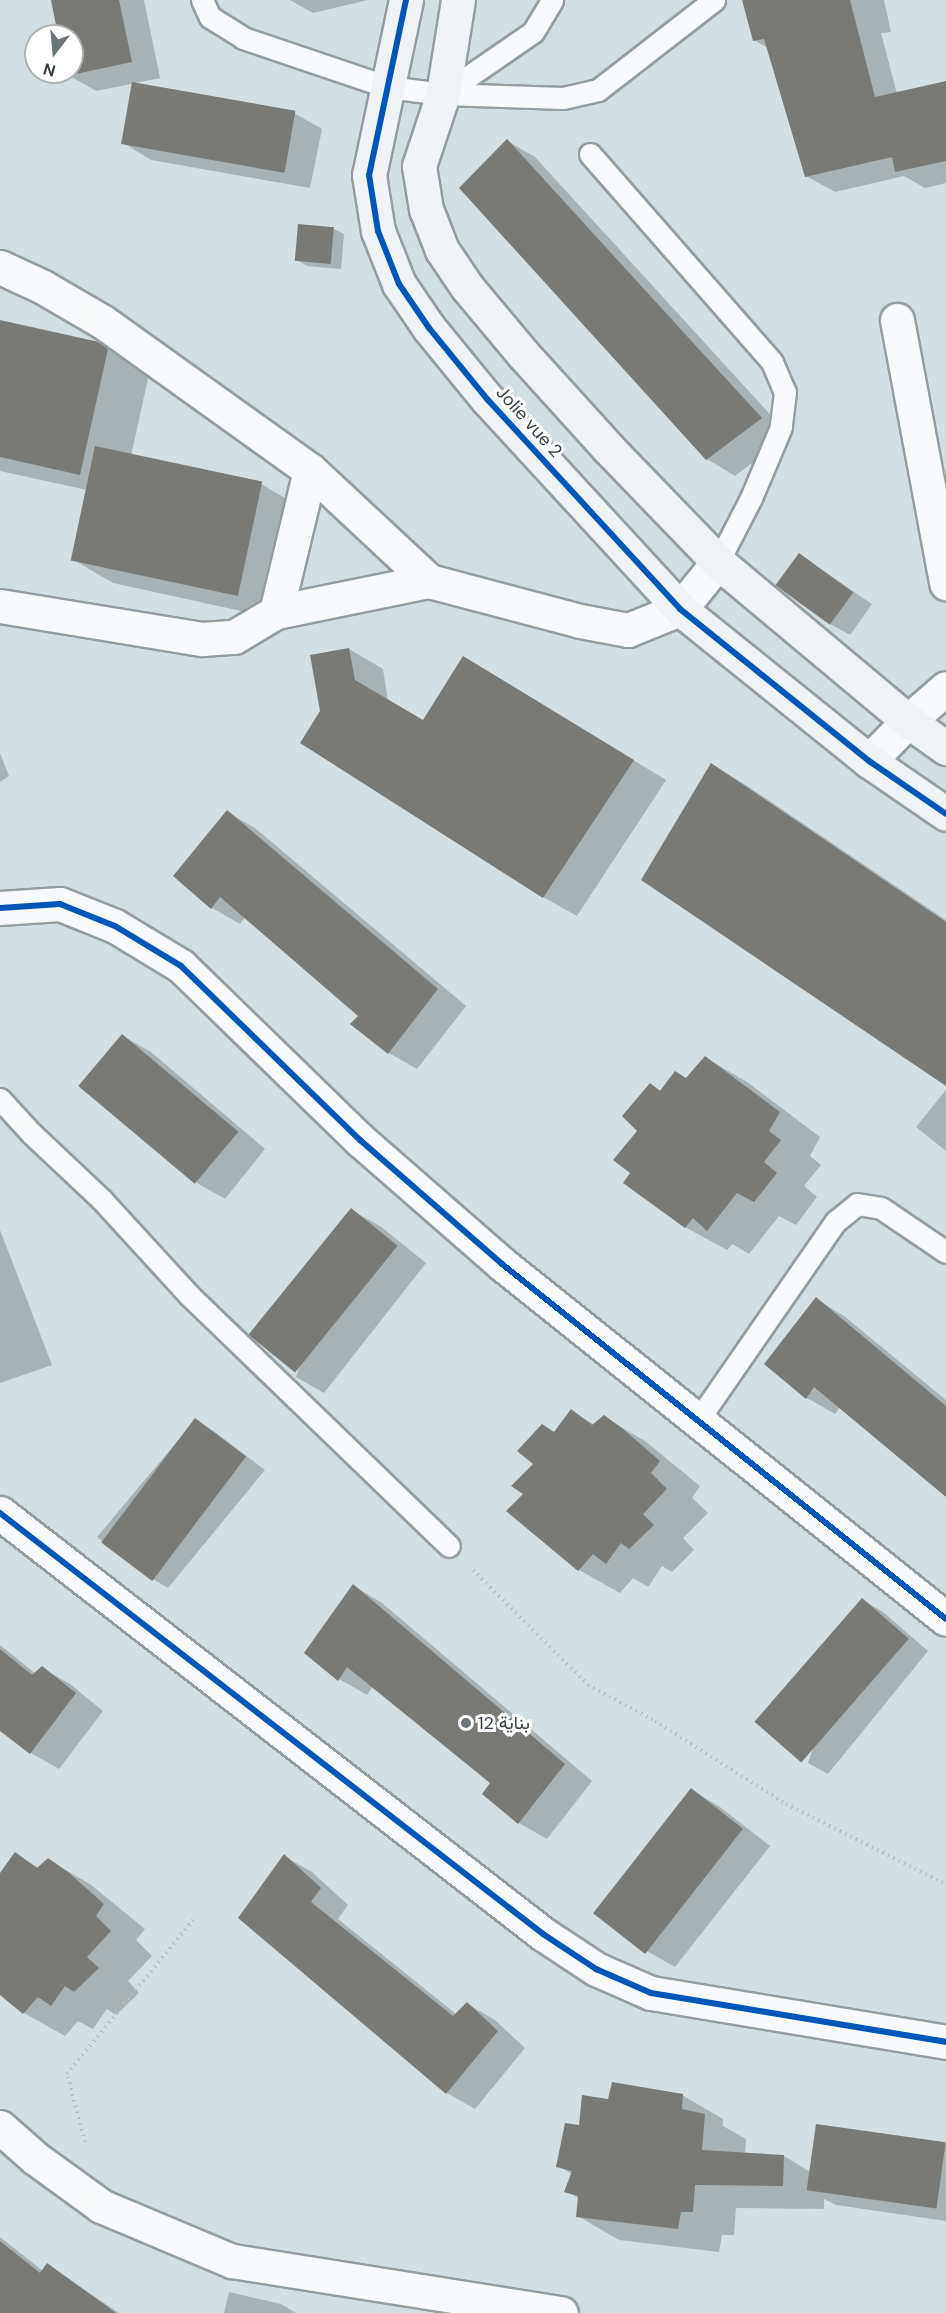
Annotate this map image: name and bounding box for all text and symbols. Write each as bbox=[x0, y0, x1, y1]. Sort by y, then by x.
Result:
north arrow bbox=[24, 24, 84, 84]
text: N bbox=[41, 58, 58, 82]
street label: Jolie vue 2 bbox=[491, 382, 567, 462]
place label: بناية 12 bbox=[478, 1712, 530, 1734]
marker: بناية 12 bbox=[459, 1716, 473, 1730]

